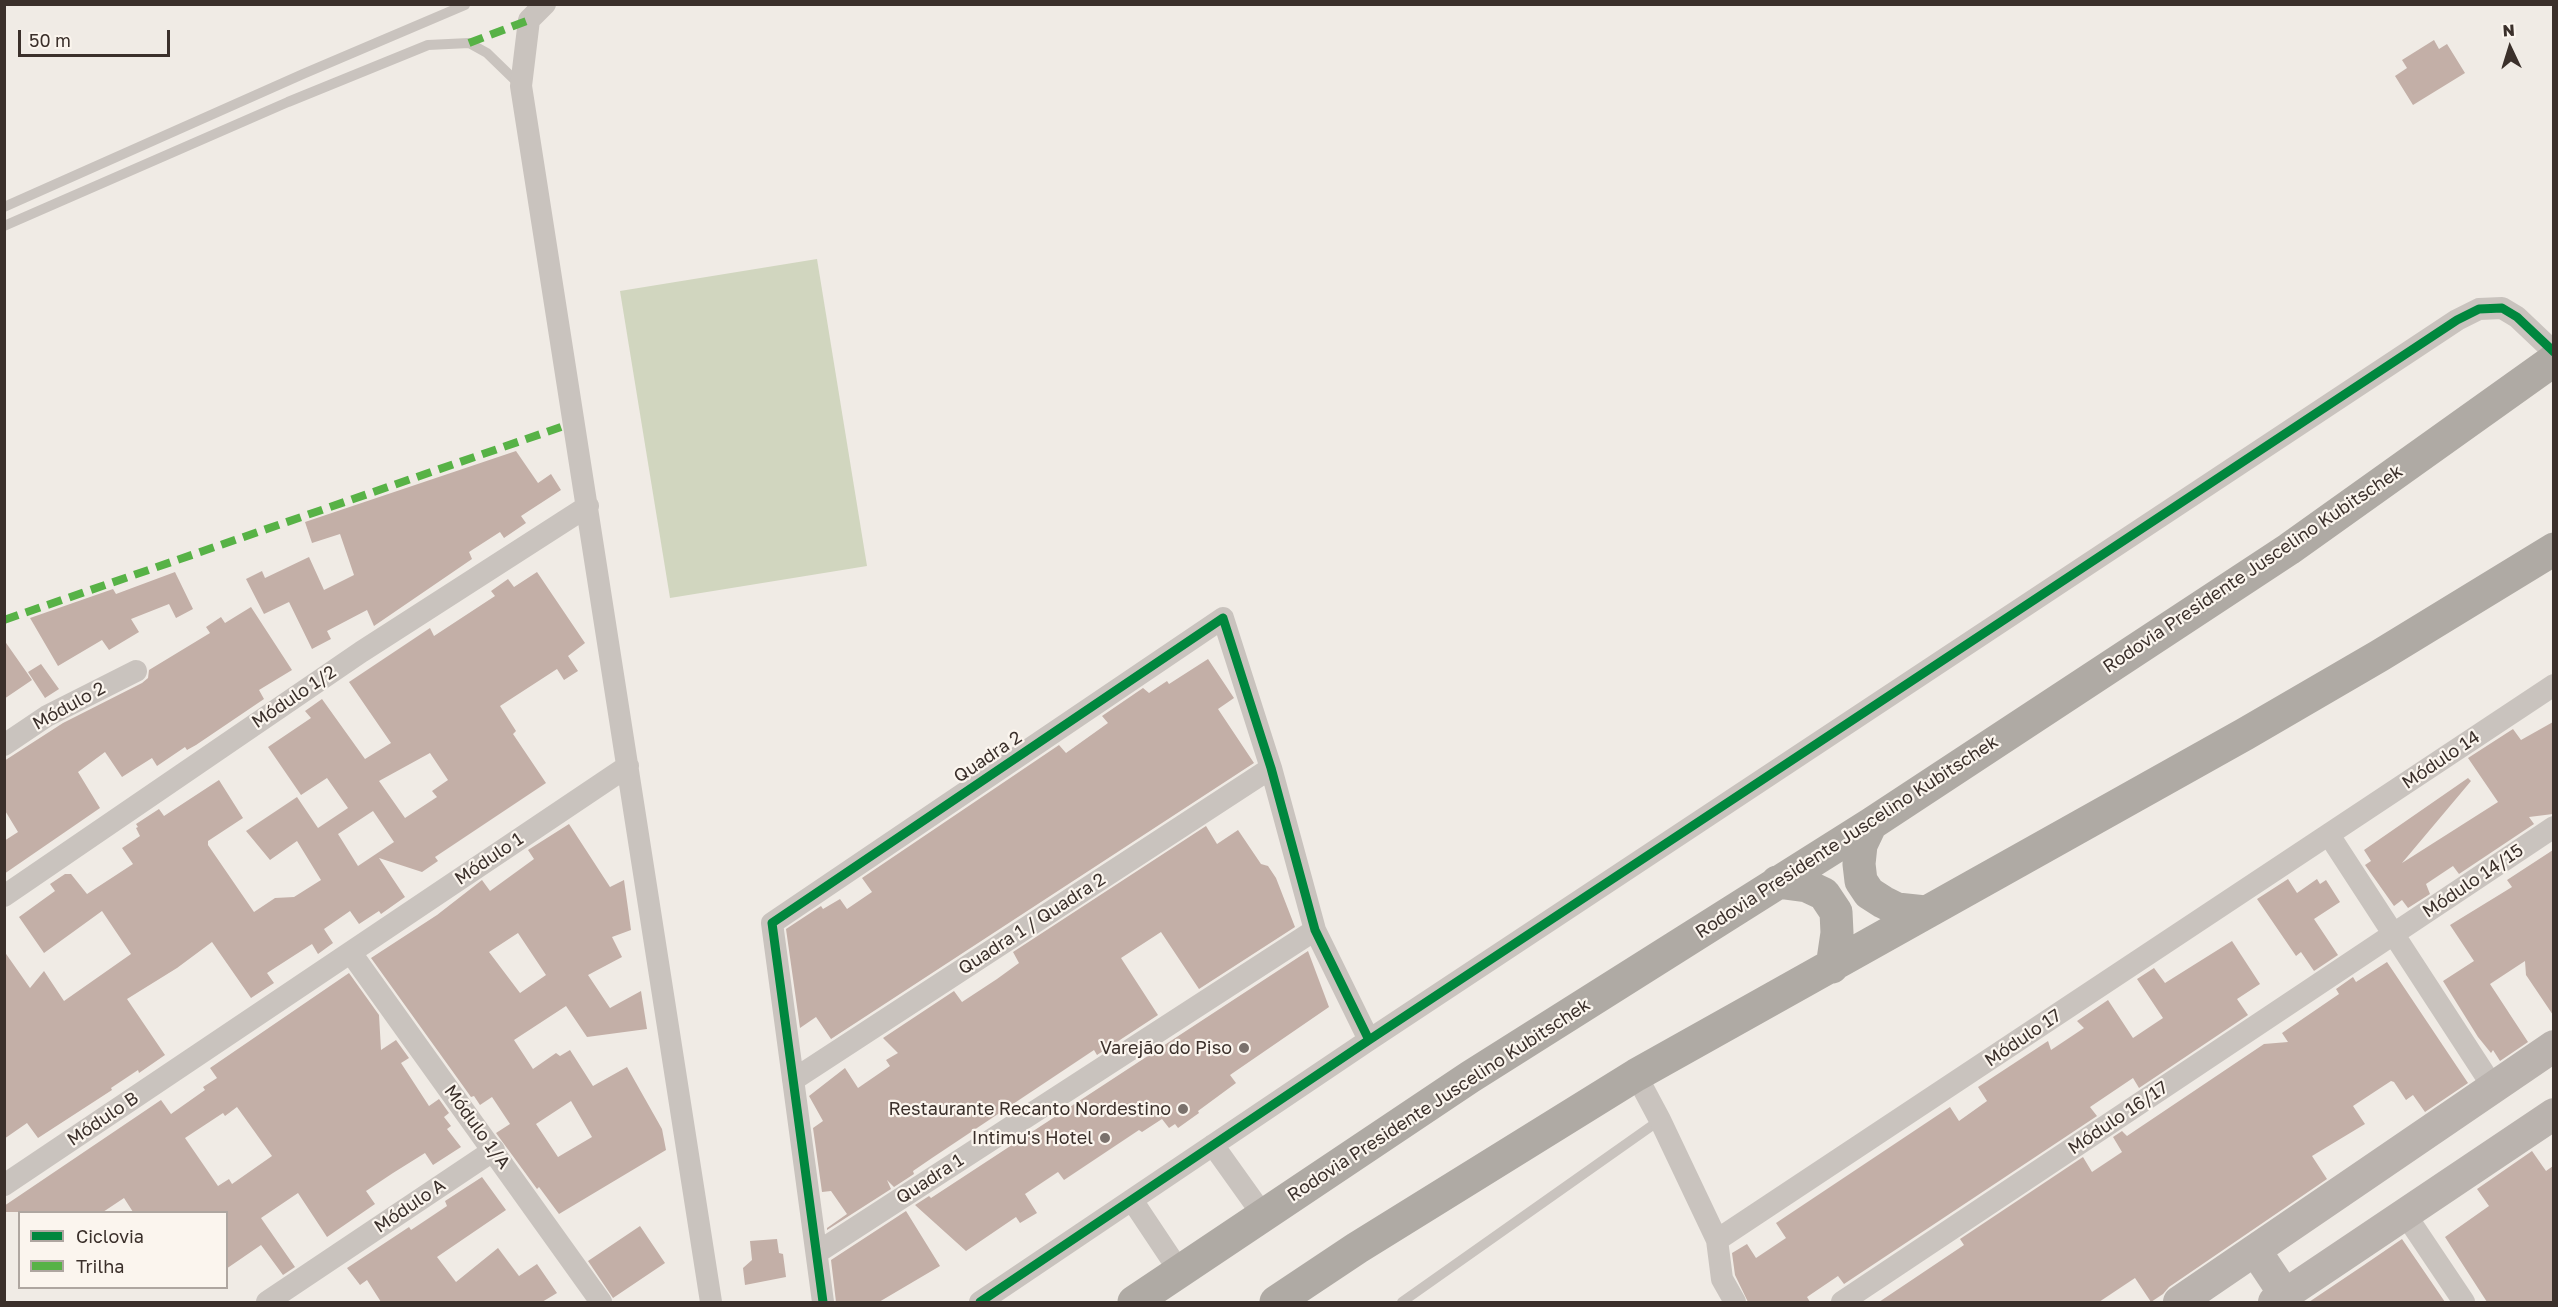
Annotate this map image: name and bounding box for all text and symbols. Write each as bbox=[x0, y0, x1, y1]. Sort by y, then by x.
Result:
scale bar bbox=[21, 18, 172, 56]
north arrow bbox=[2480, 18, 2540, 78]
text: N bbox=[2502, 20, 2516, 40]
text: 50 m bbox=[29, 29, 71, 51]
street label: Rodovia Presidente Juscelino Kubitschek bbox=[2099, 460, 2407, 678]
street label: Módulo 1/2 bbox=[248, 661, 340, 733]
street label: Módulo 2 bbox=[29, 677, 109, 735]
street label: Quadra 2 bbox=[950, 726, 1026, 788]
street label: Módulo 14 bbox=[2398, 726, 2484, 794]
street label: Rodovia Presidente Juscelino Kubitschek bbox=[1692, 731, 2002, 943]
street label: Módulo 1 bbox=[451, 828, 527, 890]
street label: Módulo 14/15 bbox=[2419, 839, 2527, 923]
street label: Quadra 1 / Quadra 2 bbox=[955, 868, 1109, 980]
street label: Rodovia Presidente Juscelino Kubitschek bbox=[1284, 994, 1594, 1206]
street label: Módulo 17 bbox=[1981, 1005, 2065, 1071]
place label: Varejão do Piso bbox=[1100, 1037, 1232, 1059]
marker: Varejão do Piso bbox=[1237, 1041, 1251, 1055]
street label: Módulo 16/17 bbox=[2064, 1077, 2172, 1159]
street label: Módulo 1/A bbox=[439, 1081, 515, 1173]
street label: Módulo B bbox=[63, 1087, 143, 1151]
place label: Restaurante Recanto Nordestino bbox=[889, 1098, 1171, 1120]
marker: Restaurante Recanto Nordestino bbox=[1176, 1102, 1190, 1116]
place label: Intimu's Hotel bbox=[972, 1127, 1093, 1149]
marker: Intimu's Hotel bbox=[1098, 1131, 1112, 1145]
street label: Quadra 1 bbox=[892, 1149, 968, 1209]
street label: Módulo A bbox=[370, 1174, 450, 1238]
legend bbox=[18, 1211, 228, 1289]
text: Ciclovia bbox=[76, 1225, 144, 1247]
text: Trilha bbox=[76, 1255, 124, 1277]

